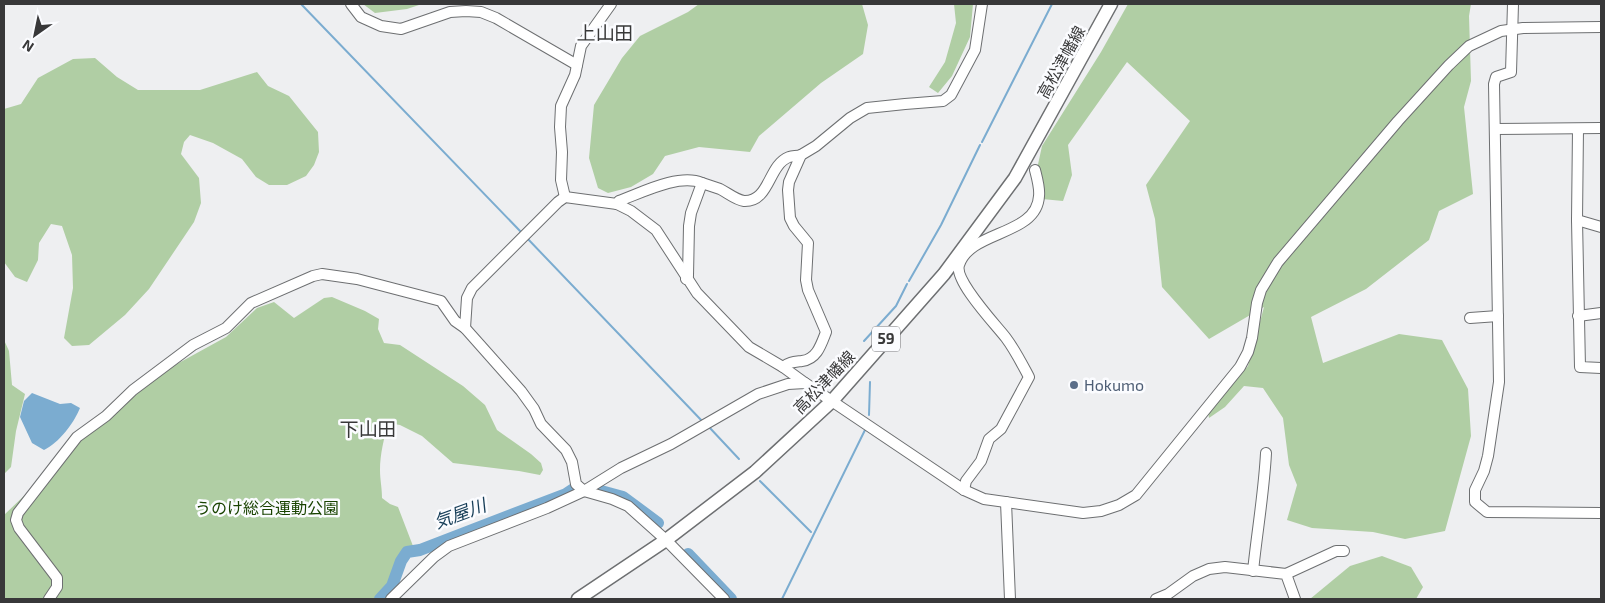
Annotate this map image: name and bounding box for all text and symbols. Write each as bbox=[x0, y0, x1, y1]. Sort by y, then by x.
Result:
north arrow bbox=[10, 10, 60, 60]
district label: 上山田 bbox=[576, 21, 634, 44]
street label: 高松津幡線 bbox=[1033, 22, 1088, 101]
text: N bbox=[19, 36, 37, 56]
road number: 59 bbox=[872, 326, 900, 352]
street label: 高松津幡線 bbox=[789, 346, 858, 417]
place label: Hokumo bbox=[1084, 375, 1144, 394]
marker: Hokumo bbox=[1068, 379, 1080, 391]
district label: 下山田 bbox=[339, 417, 397, 440]
water label: 気屋川 bbox=[431, 493, 491, 533]
park label: うのけ総合運動公園 bbox=[195, 498, 339, 517]

